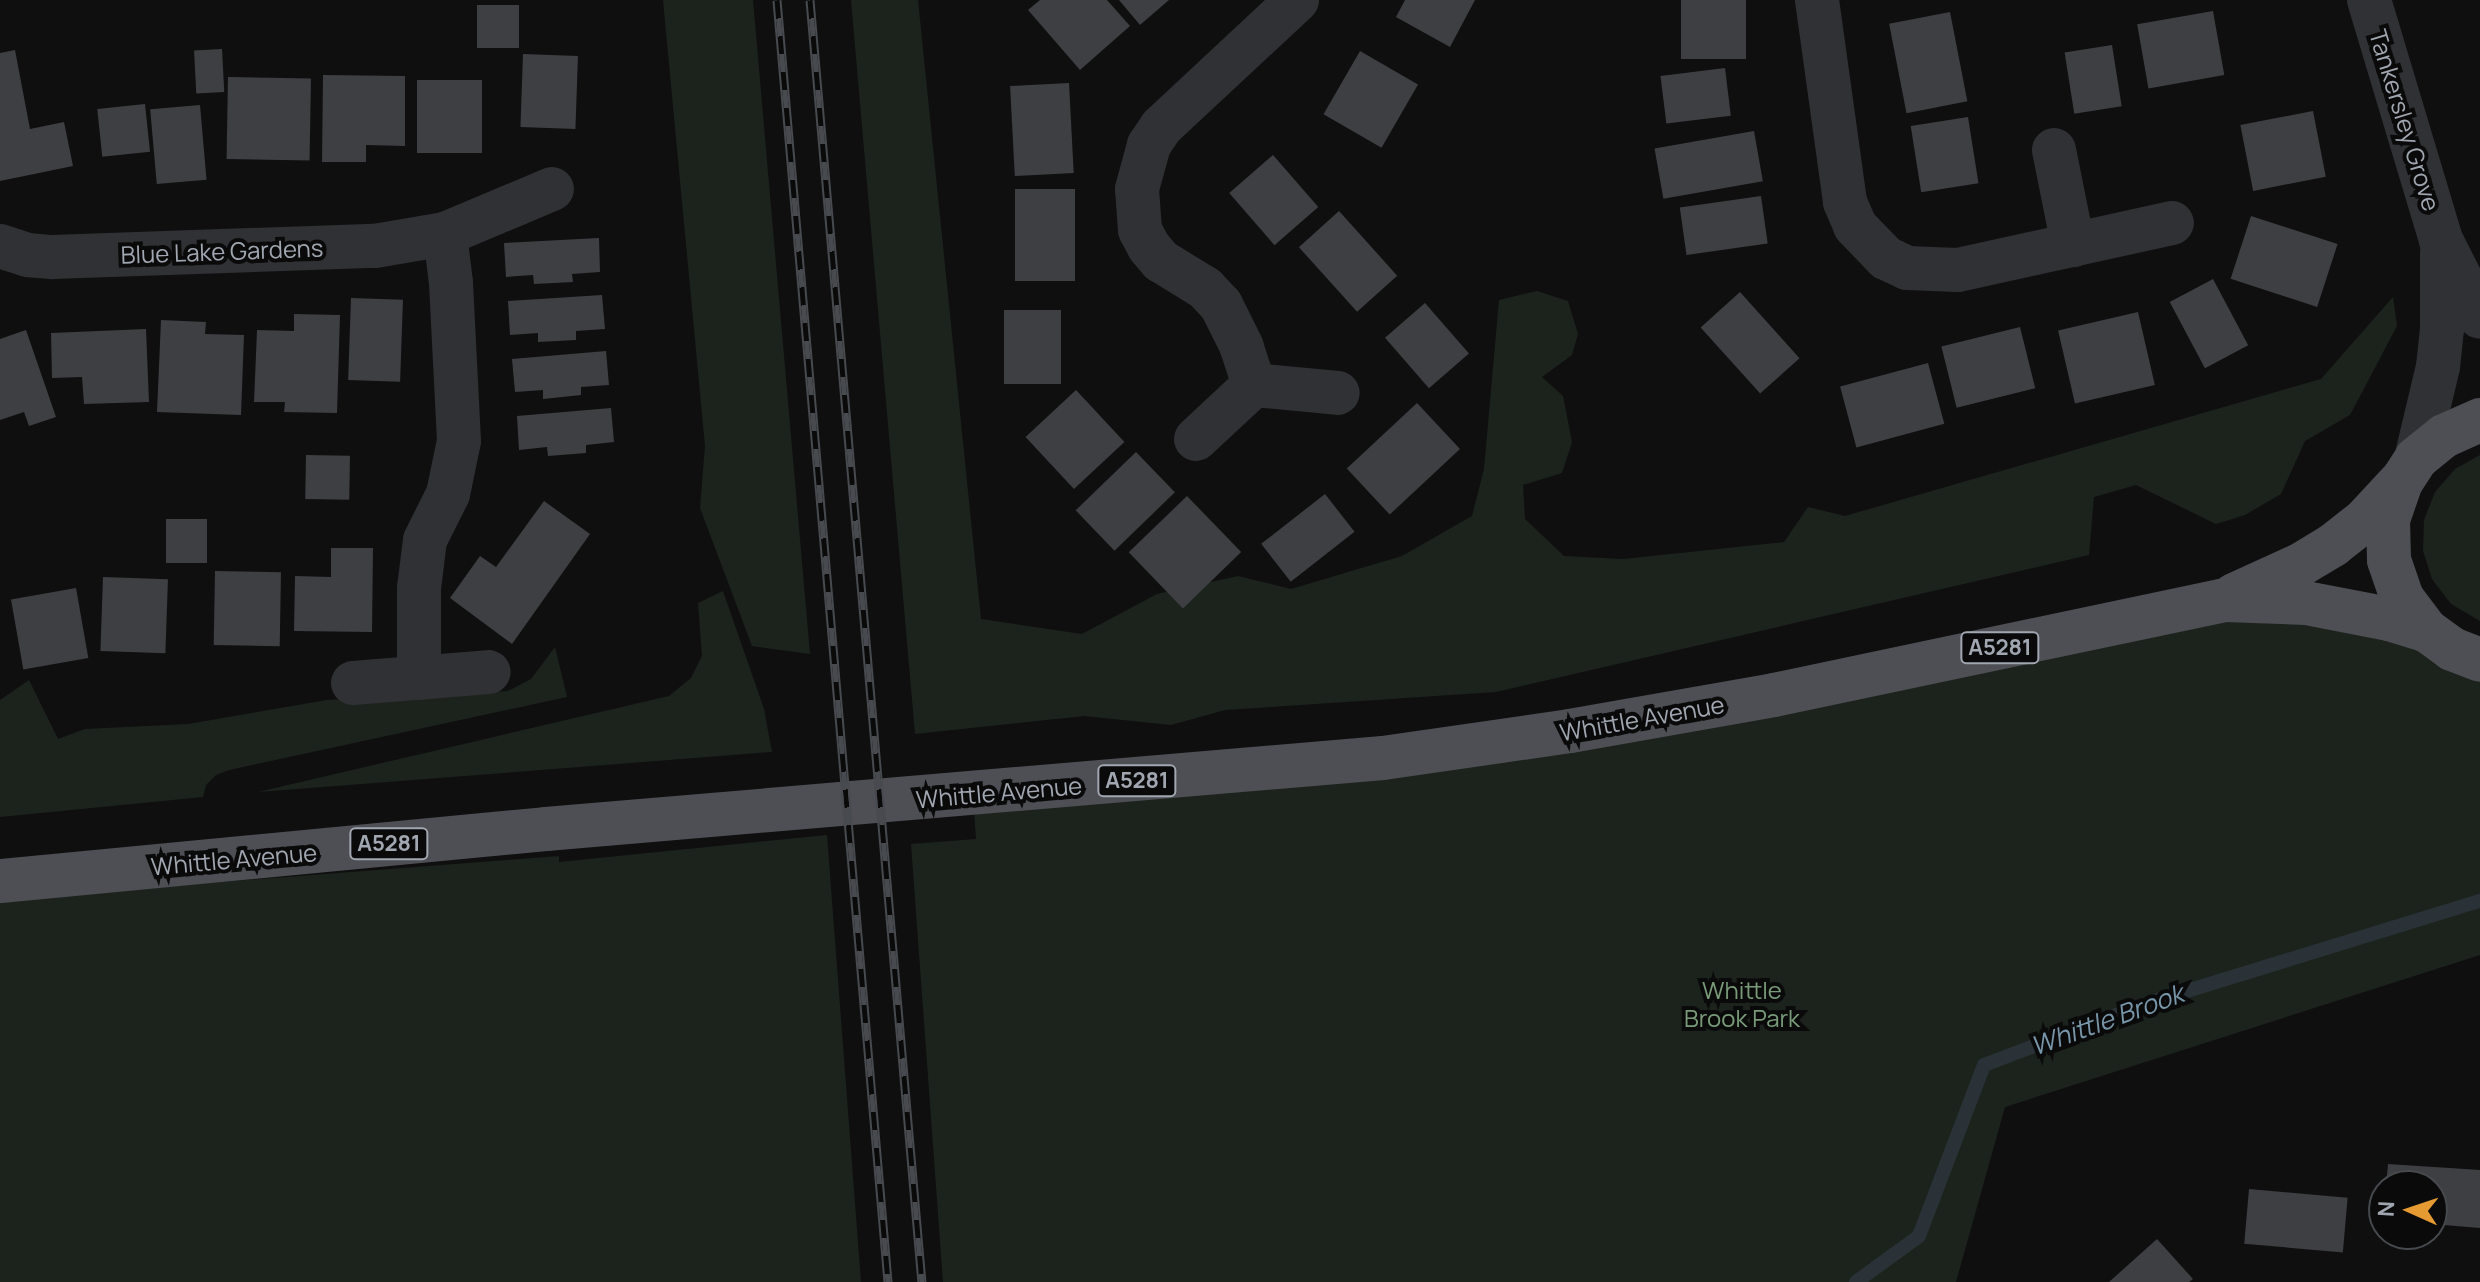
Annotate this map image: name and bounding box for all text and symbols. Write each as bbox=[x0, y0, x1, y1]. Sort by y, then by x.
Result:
street label: Tankersley Grove bbox=[2364, 26, 2446, 214]
street label: Blue Lake Gardens bbox=[120, 233, 324, 269]
road number: A5281 bbox=[1960, 630, 2040, 666]
street label: Whittle Avenue bbox=[1557, 689, 1727, 747]
road number: A5281 bbox=[1097, 763, 1177, 799]
street label: Whittle Avenue bbox=[915, 770, 1083, 814]
road number: A5281 bbox=[349, 826, 429, 862]
street label: Whittle Avenue bbox=[150, 837, 318, 881]
park label: Whittle Brook Park bbox=[1684, 976, 1800, 1032]
water label: Whittle Brook bbox=[2026, 978, 2188, 1062]
north arrow bbox=[2368, 1170, 2448, 1250]
text: N bbox=[2371, 1200, 2401, 1218]

